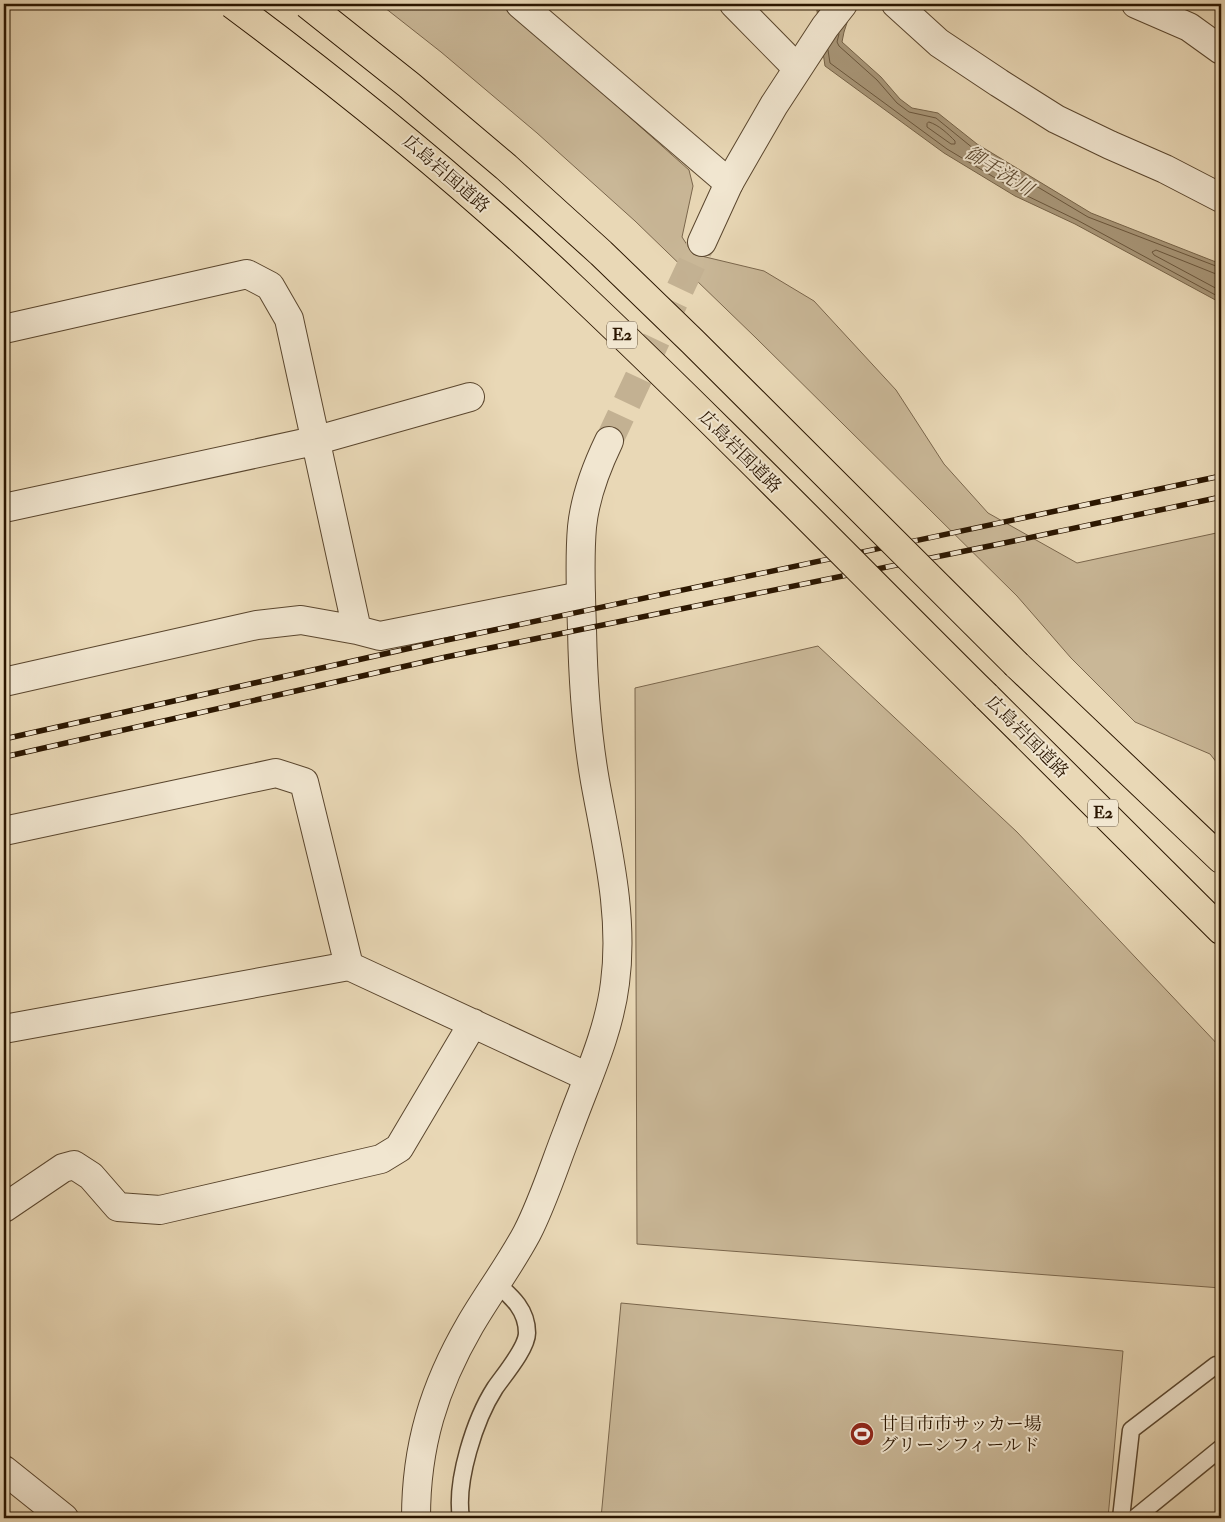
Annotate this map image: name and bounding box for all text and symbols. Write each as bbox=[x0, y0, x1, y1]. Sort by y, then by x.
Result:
street label: 広島岩国道路 bbox=[398, 130, 494, 218]
water label: 御手洗川 bbox=[960, 141, 1039, 202]
road number: E2 bbox=[607, 322, 637, 348]
street label: 広島岩国道路 bbox=[694, 406, 786, 498]
street label: 広島岩国道路 bbox=[981, 691, 1073, 783]
road number: E2 bbox=[1088, 800, 1118, 826]
place label: 廿日市市サッカー場 グリーンフィールド bbox=[880, 1413, 1042, 1457]
sports icon: 廿日市市サッカー場 グリーンフィールド bbox=[849, 1421, 875, 1447]

